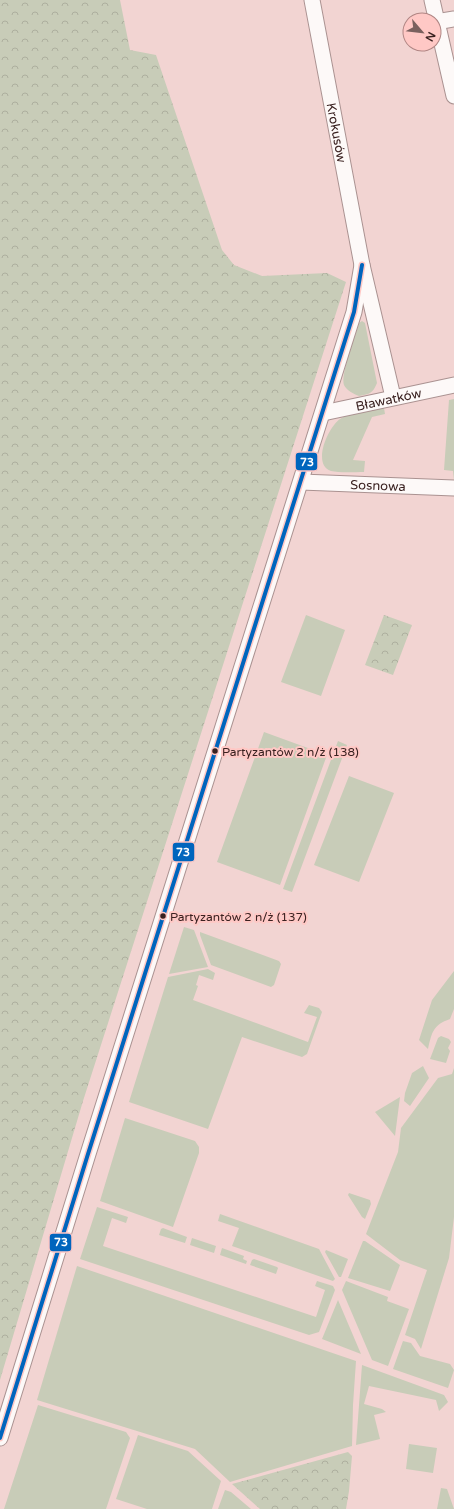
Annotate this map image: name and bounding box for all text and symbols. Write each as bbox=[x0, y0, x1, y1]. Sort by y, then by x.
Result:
north arrow bbox=[402, 12, 442, 52]
text: N bbox=[423, 30, 438, 43]
street label: Krokusów bbox=[323, 101, 350, 164]
street label: Bławatków bbox=[354, 385, 423, 415]
line badge: 73 bbox=[295, 452, 318, 471]
text: 73 bbox=[300, 456, 314, 469]
street label: Sosnowa bbox=[350, 477, 406, 495]
place label: Partyzantów 2 n/ż (138) bbox=[222, 745, 359, 759]
marker: Partyzantów 2 n/ż (138) bbox=[210, 746, 220, 756]
line badge: 73 bbox=[172, 842, 195, 862]
text: 73 bbox=[176, 846, 190, 859]
place label: Partyzantów 2 n/ż (137) bbox=[170, 910, 307, 924]
marker: Partyzantów 2 n/ż (137) bbox=[158, 911, 168, 921]
line badge: 73 bbox=[49, 1233, 72, 1252]
text: 73 bbox=[54, 1236, 68, 1249]

